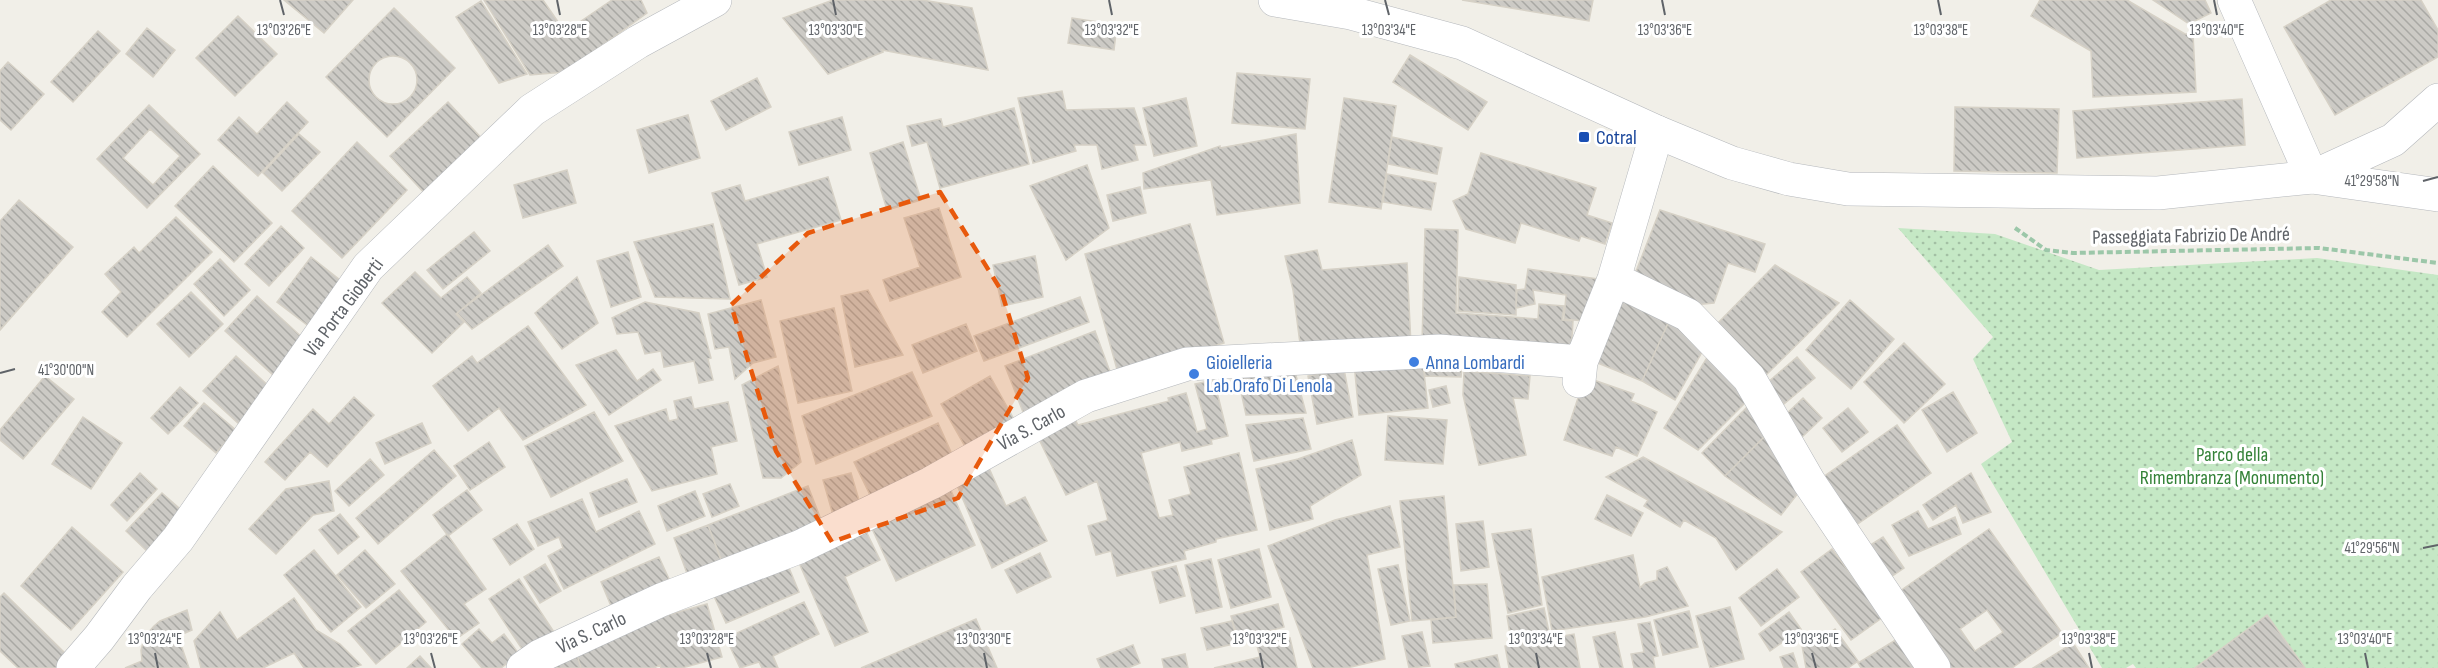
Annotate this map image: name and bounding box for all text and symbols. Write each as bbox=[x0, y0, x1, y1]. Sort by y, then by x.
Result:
text: 13°03'26"E bbox=[257, 21, 311, 40]
text: 13°03'28"E bbox=[533, 21, 587, 40]
text: 13°03'30"E bbox=[809, 21, 863, 40]
text: 13°03'32"E bbox=[1085, 21, 1139, 40]
text: 13°03'34"E bbox=[1362, 21, 1416, 40]
text: 13°03'36"E bbox=[1638, 21, 1692, 40]
text: 13°03'38"E bbox=[1914, 21, 1968, 40]
text: 13°03'40"E bbox=[2190, 21, 2244, 40]
place label: Cotral bbox=[1596, 126, 1637, 150]
marker: Cotral bbox=[1577, 130, 1591, 144]
text: 41°29'58"N bbox=[2344, 172, 2400, 191]
street label: Passeggiata Fabrizio De André bbox=[2092, 222, 2290, 250]
street label: Via Porta Gioberti bbox=[299, 254, 389, 362]
place label: Gioielleria Lab.Orafo Di Lenola bbox=[1206, 351, 1333, 398]
place label: Anna Lombardi bbox=[1425, 351, 1525, 375]
marker: Anna Lombardi bbox=[1407, 355, 1421, 369]
text: 41°30'00"N bbox=[38, 361, 94, 380]
marker: Gioielleria Lab.Orafo Di Lenola bbox=[1187, 367, 1201, 381]
street label: Via S. Carlo bbox=[993, 399, 1070, 456]
park label: Parco della Rimembranza (Monumento) bbox=[2140, 443, 2324, 490]
text: 41°29'56"N bbox=[2344, 539, 2400, 558]
street label: Via S. Carlo bbox=[553, 606, 630, 659]
text: 13°03'24"E bbox=[128, 630, 182, 649]
text: 13°03'26"E bbox=[404, 630, 458, 649]
text: 13°03'28"E bbox=[680, 630, 734, 649]
text: 13°03'30"E bbox=[957, 630, 1011, 649]
text: 13°03'32"E bbox=[1233, 630, 1287, 649]
text: 13°03'34"E bbox=[1509, 630, 1563, 649]
text: 13°03'36"E bbox=[1785, 630, 1839, 649]
text: 13°03'38"E bbox=[2062, 630, 2116, 649]
text: 13°03'40"E bbox=[2338, 630, 2392, 649]

